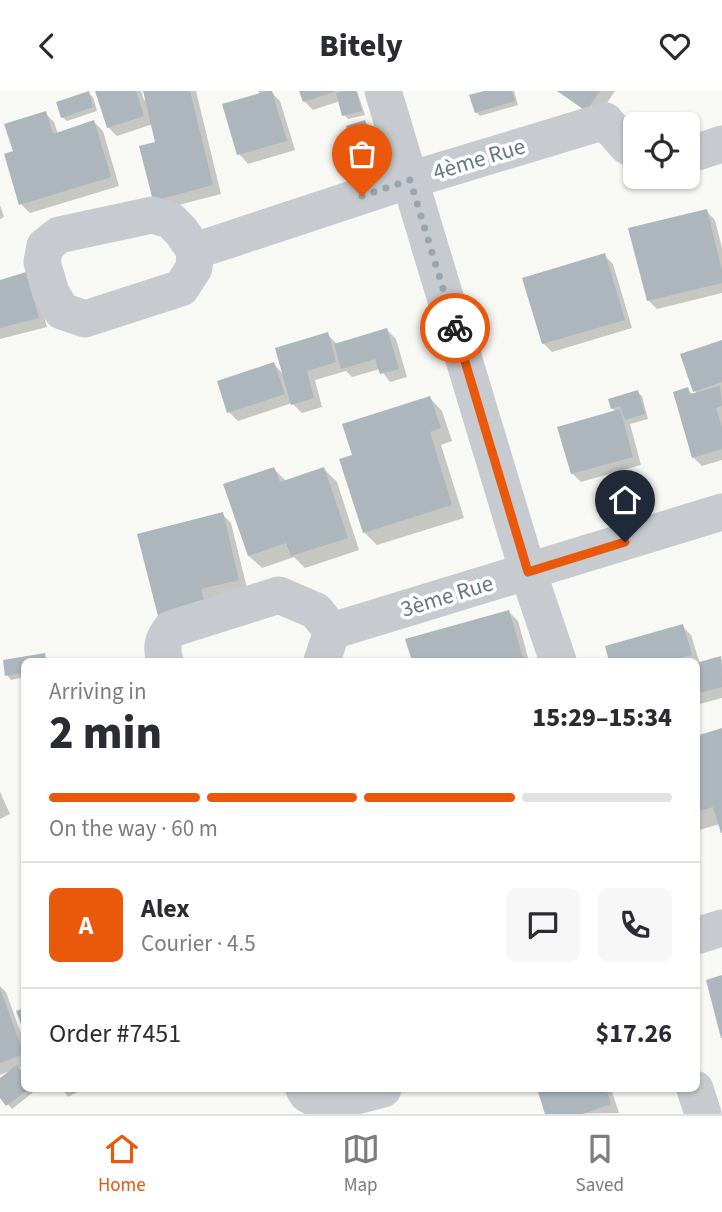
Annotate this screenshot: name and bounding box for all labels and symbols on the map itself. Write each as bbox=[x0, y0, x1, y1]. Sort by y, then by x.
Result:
pin bbox=[332, 124, 392, 196]
street label: 4ème Rue bbox=[429, 129, 529, 189]
courier bbox=[420, 293, 490, 363]
pin bbox=[595, 470, 655, 542]
street label: 3ème Rue bbox=[397, 566, 497, 626]

